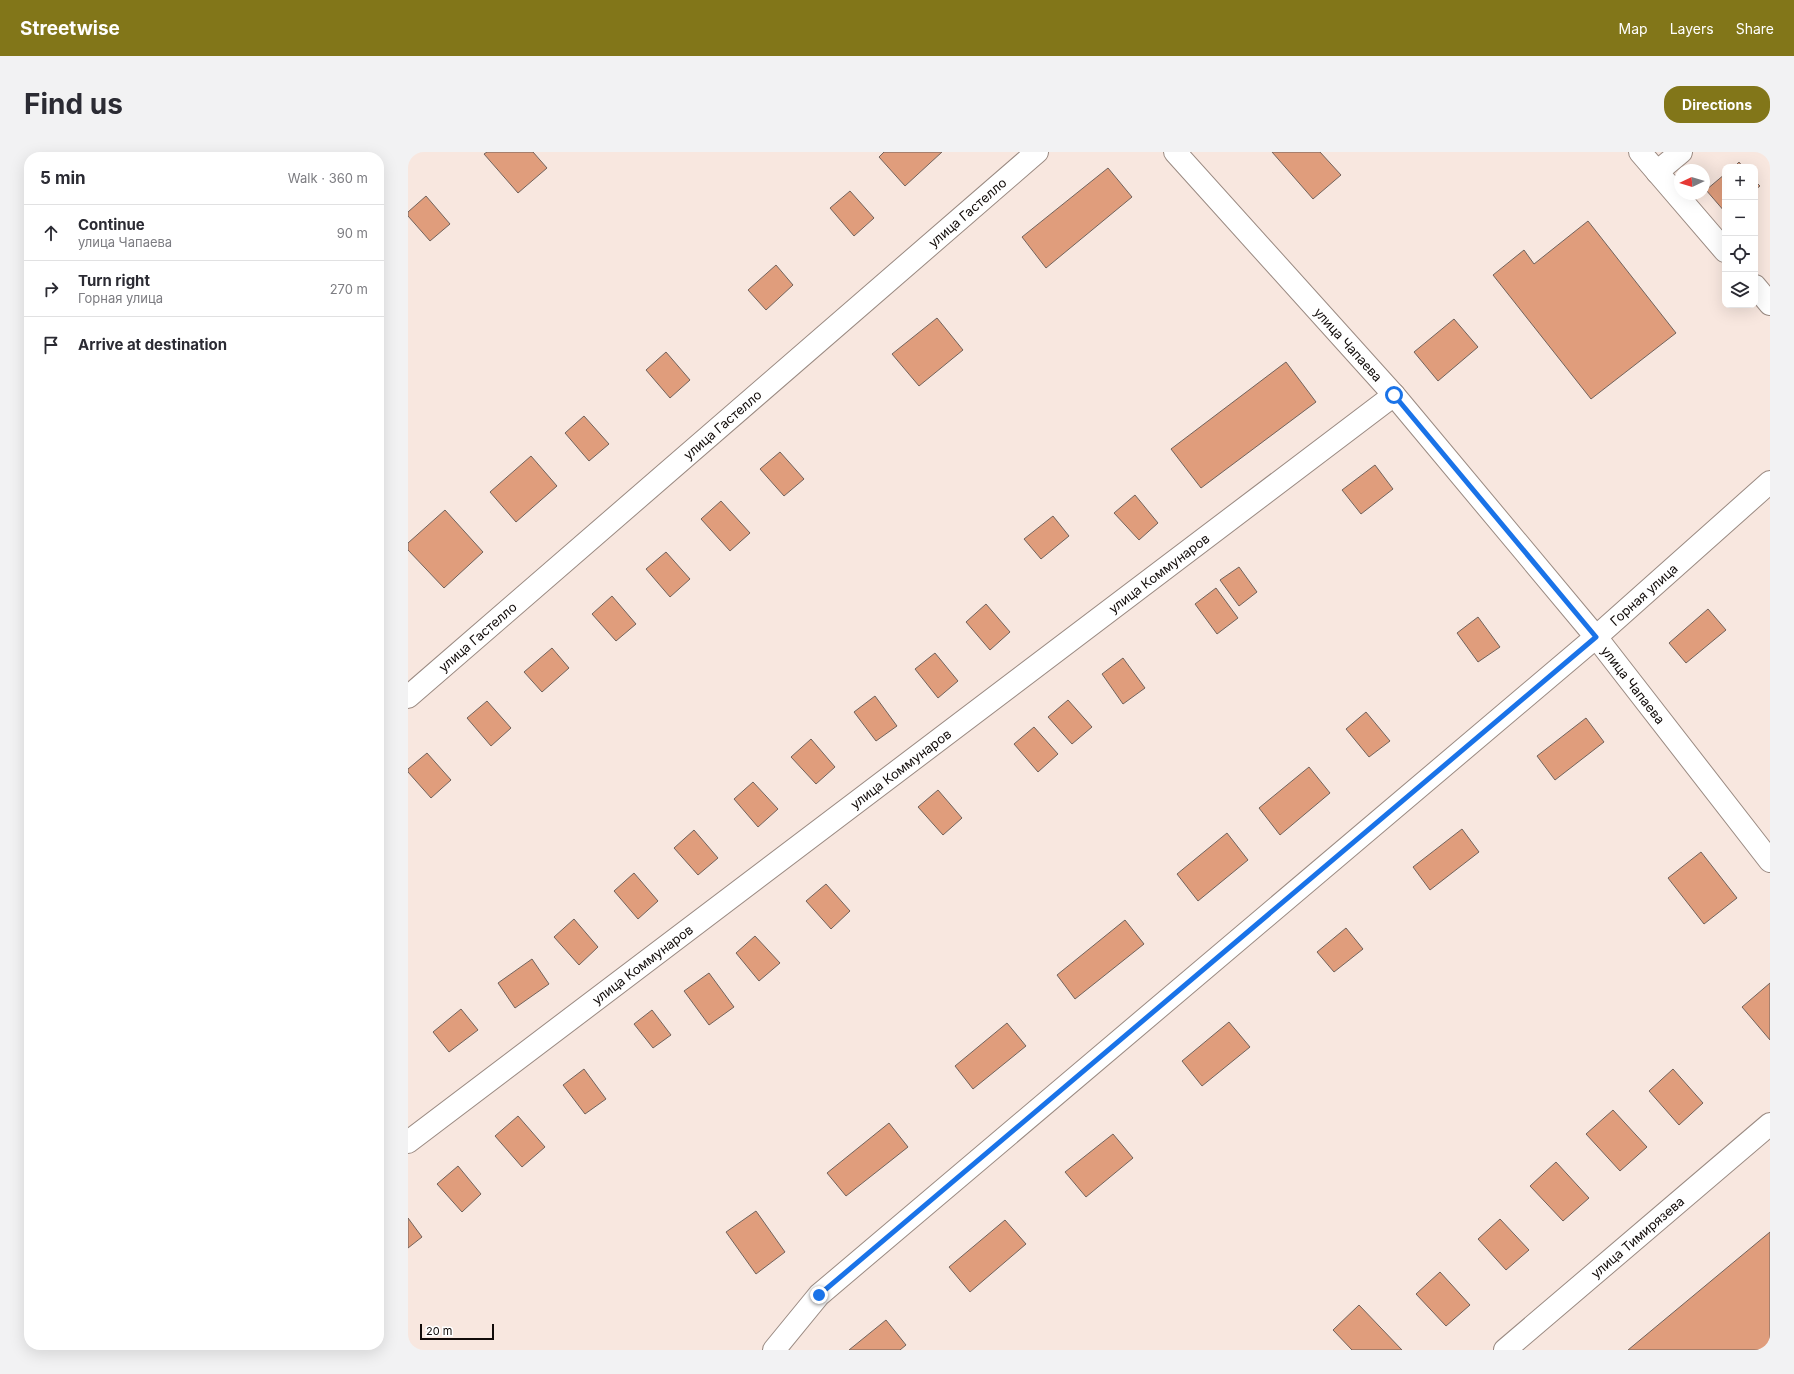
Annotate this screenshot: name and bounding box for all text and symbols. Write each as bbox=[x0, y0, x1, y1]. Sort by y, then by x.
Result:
text: Streetwise bbox=[20, 17, 120, 40]
text: Map bbox=[1619, 20, 1648, 37]
text: Layers bbox=[1670, 20, 1714, 37]
text: Share bbox=[1736, 20, 1774, 37]
button: Directions bbox=[1664, 86, 1770, 123]
text: Find us bbox=[24, 87, 123, 121]
north arrow bbox=[1674, 164, 1710, 200]
map controls bbox=[1722, 164, 1758, 308]
button: + bbox=[1722, 164, 1758, 200]
text: 5 min bbox=[40, 168, 86, 188]
text: Walk · 360 m bbox=[288, 170, 368, 186]
street label: улица Гастелло bbox=[925, 174, 1010, 251]
button: − bbox=[1722, 200, 1758, 236]
text: Continue bbox=[78, 215, 145, 234]
icon: ahead bbox=[40, 222, 62, 244]
text: 90 m bbox=[337, 225, 368, 241]
text: улица Чапаева bbox=[78, 234, 172, 250]
button: locate bbox=[1722, 236, 1758, 272]
text: Turn right bbox=[78, 271, 150, 290]
button: layers bbox=[1722, 272, 1758, 308]
icon: right bbox=[40, 278, 62, 300]
text: 270 m bbox=[330, 281, 368, 297]
text: Горная улица bbox=[78, 290, 163, 306]
street label: улица Чапаева bbox=[1311, 304, 1386, 385]
icon: arrive bbox=[40, 334, 62, 356]
text: Arrive at destination bbox=[78, 335, 227, 354]
street label: улица Гастелло bbox=[680, 386, 765, 463]
route start bbox=[1385, 386, 1403, 404]
street label: улица Коммунаров bbox=[1105, 530, 1212, 616]
street label: Горная улица bbox=[1607, 560, 1681, 629]
street label: улица Гастелло bbox=[435, 598, 520, 675]
street label: улица Чапаева bbox=[1598, 643, 1668, 727]
street label: улица Коммунаров bbox=[847, 726, 954, 812]
street label: улица Коммунаров bbox=[589, 921, 696, 1008]
street label: улица Тимирязева bbox=[1587, 1193, 1687, 1281]
route end bbox=[810, 1286, 828, 1304]
scale bar bbox=[420, 1322, 494, 1341]
text: 20 m bbox=[426, 1324, 452, 1338]

